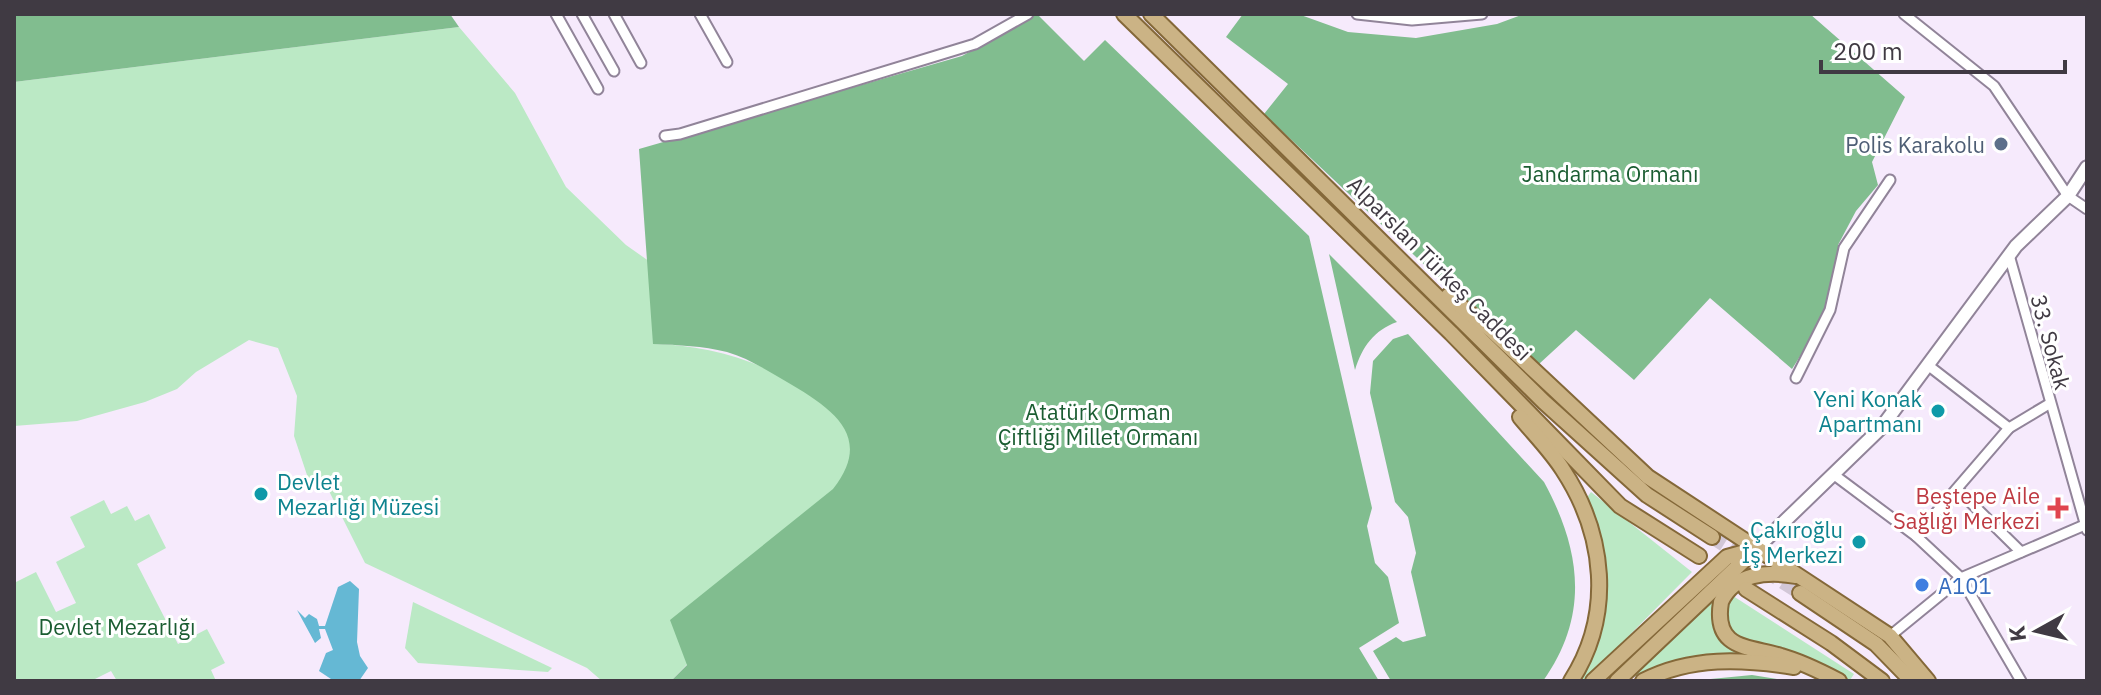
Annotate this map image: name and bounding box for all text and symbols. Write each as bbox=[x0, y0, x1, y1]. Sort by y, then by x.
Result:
scale bar bbox=[1821, 24, 2065, 74]
text: 200 m bbox=[1833, 35, 1903, 67]
place label: Polis Karakolu bbox=[1845, 130, 1985, 159]
marker: Polis Karakolu bbox=[1992, 135, 2010, 153]
park label: Jandarma Ormanı bbox=[1522, 159, 1698, 188]
street label: Alparslan Türkeş Caddesi bbox=[1342, 170, 1538, 366]
street label: 33. Sokak bbox=[2024, 291, 2078, 393]
place label: Yeni Konak Apartmanı bbox=[1813, 384, 1922, 438]
park label: Atatürk Orman Çiftliği Millet Ormanı bbox=[998, 397, 1198, 451]
marker: Yeni Konak Apartmanı bbox=[1929, 402, 1947, 420]
place label: Devlet Mezarlığı Müzesi bbox=[277, 467, 439, 521]
place label: Beştepe Aile Sağlığı Merkezi bbox=[1893, 481, 2040, 535]
marker: Devlet Mezarlığı Müzesi bbox=[252, 485, 270, 503]
marker: Beştepe Aile Sağlığı Merkezi bbox=[2047, 497, 2069, 519]
place label: Çakıroğlu İş Merkezi bbox=[1741, 515, 1843, 569]
marker: Çakıroğlu İş Merkezi bbox=[1850, 533, 1868, 551]
place label: A101 bbox=[1938, 571, 1992, 600]
marker: A101 bbox=[1913, 576, 1931, 594]
north arrow bbox=[1997, 591, 2077, 671]
park label: Devlet Mezarlığı bbox=[39, 612, 196, 641]
text: K bbox=[2001, 624, 2032, 643]

